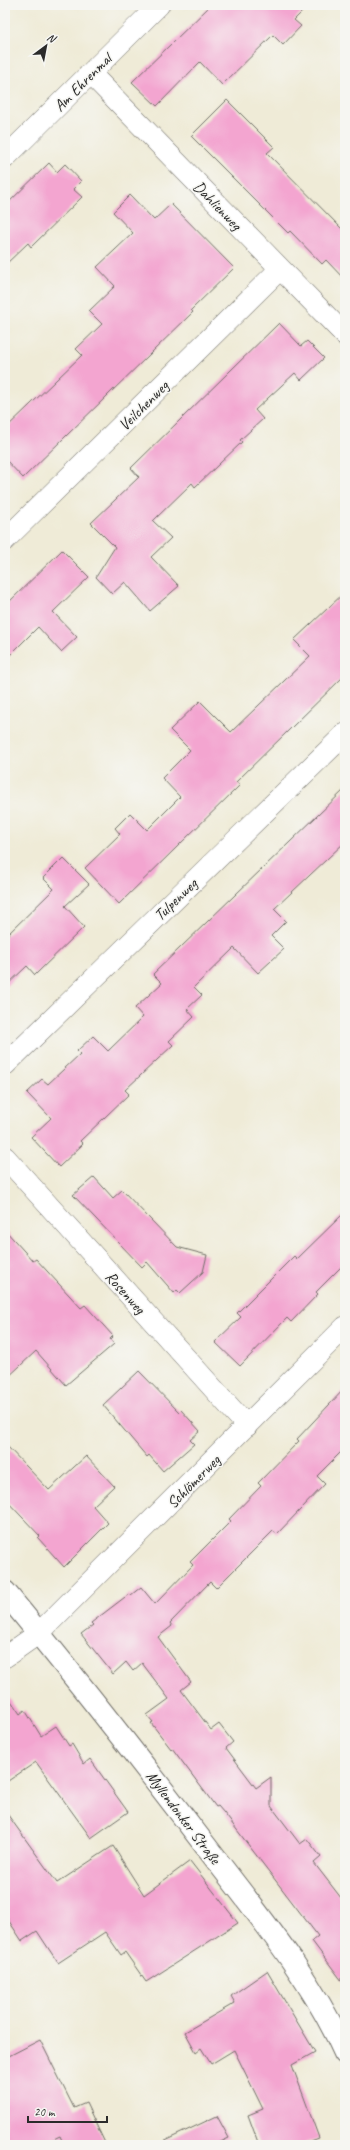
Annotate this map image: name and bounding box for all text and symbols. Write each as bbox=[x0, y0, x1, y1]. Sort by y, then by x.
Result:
north arrow bbox=[26, 26, 66, 66]
text: N bbox=[45, 30, 60, 46]
street label: Am Ehrenmal bbox=[50, 47, 118, 116]
street label: Dahlienweg bbox=[189, 177, 247, 235]
street label: Veilchenweg bbox=[114, 376, 174, 435]
street label: Tulpenweg bbox=[150, 873, 202, 925]
street label: Rosenweg bbox=[101, 1267, 151, 1319]
street label: Schlömerweg bbox=[163, 1450, 226, 1513]
street label: Myllendonker Straße bbox=[142, 1767, 226, 1870]
scale bar bbox=[28, 2098, 107, 2124]
text: 20 m bbox=[34, 2104, 56, 2120]

